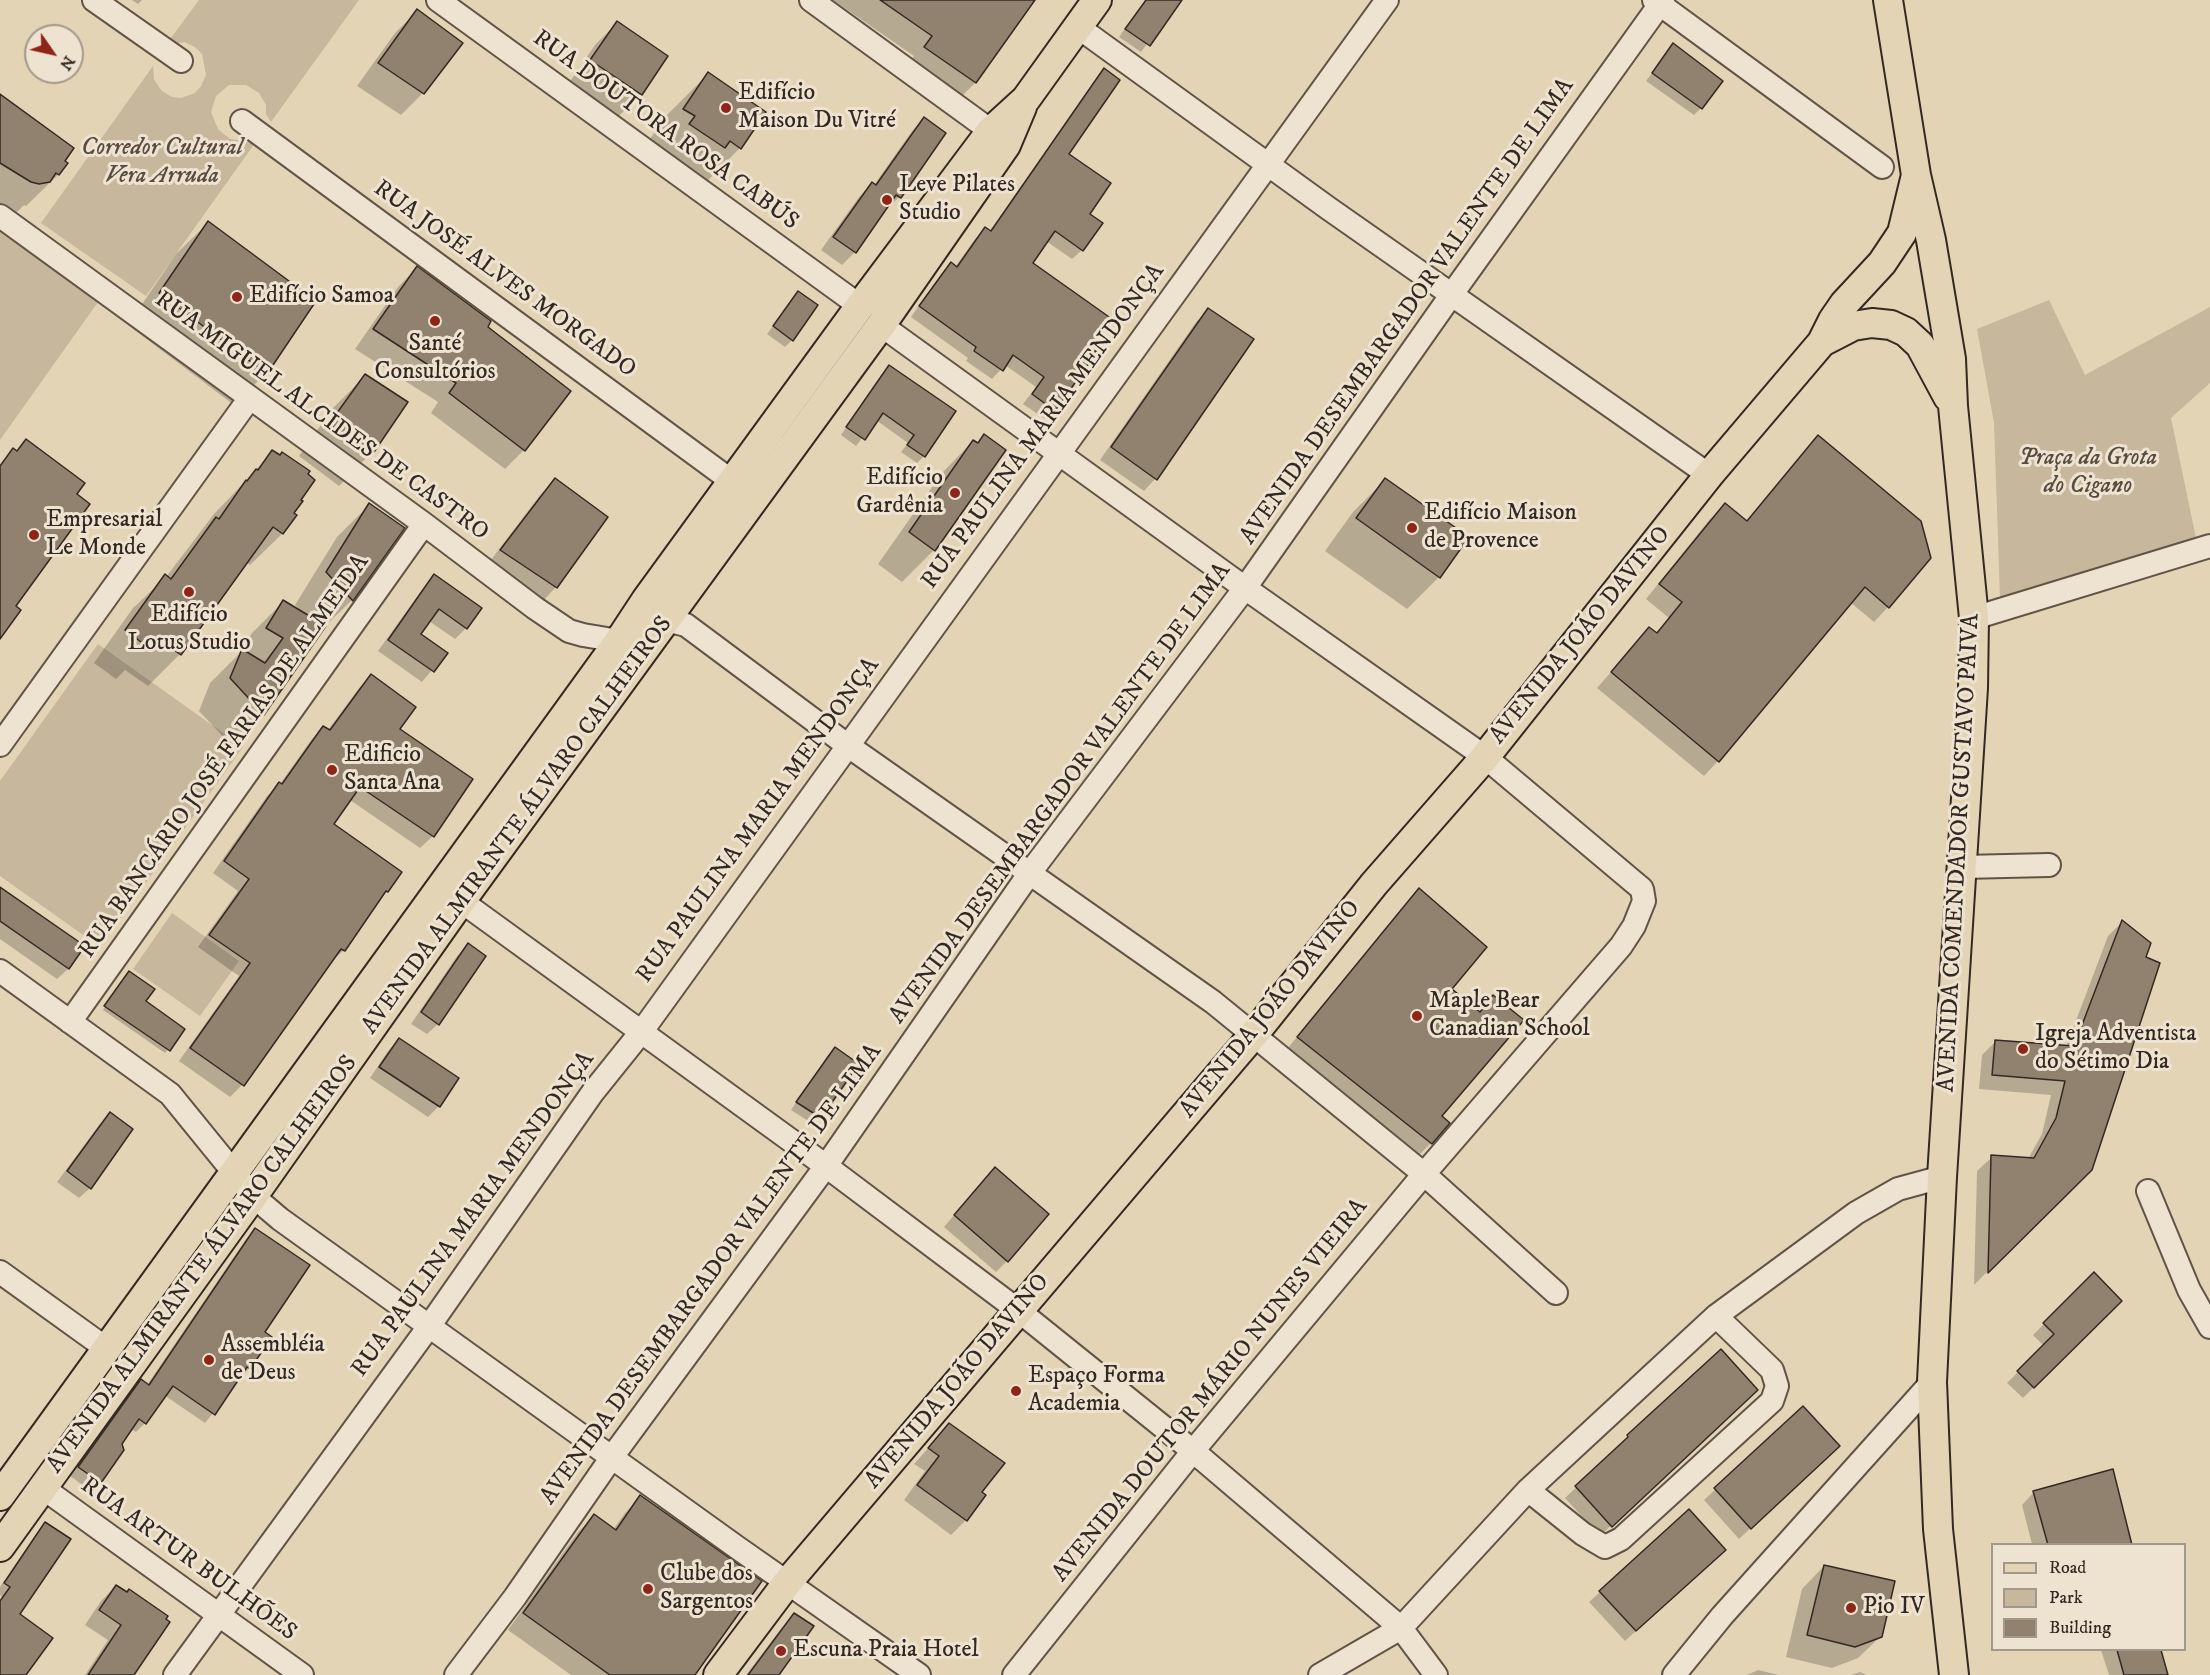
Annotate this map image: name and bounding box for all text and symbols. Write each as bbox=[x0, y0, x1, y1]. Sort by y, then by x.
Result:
north arrow bbox=[24, 24, 84, 84]
street label: RUA DOUTORA ROSA CABÚS bbox=[526, 25, 804, 237]
text: N bbox=[55, 52, 79, 74]
street label: AVENIDA DESEMBARGADOR VALENTE DE LIMA bbox=[1235, 73, 1581, 551]
place label: Edifício Maison Du Vitré bbox=[738, 80, 896, 136]
marker: Edifício Maison Du Vitré bbox=[719, 101, 733, 115]
park label: Corredor Cultural Vera Arruda bbox=[81, 135, 243, 191]
place label: Leve Pilates Studio bbox=[899, 172, 1015, 228]
street label: RUA JOSÉ ALVES MORGADO bbox=[367, 175, 641, 385]
marker: Leve Pilates Studio bbox=[880, 193, 894, 207]
street label: RUA PAULINA MARIA MENDONÇA bbox=[916, 259, 1172, 595]
place label: Edifício Samoa bbox=[249, 283, 394, 311]
street label: RUA MIGUEL ALCIDES DE CASTRO bbox=[148, 286, 494, 548]
marker: Edifício Samoa bbox=[230, 290, 244, 304]
marker: Santé Consultórios bbox=[428, 314, 442, 328]
place label: Santé Consultórios bbox=[375, 331, 495, 387]
park label: Praça da Grota do Cigano bbox=[2019, 445, 2157, 501]
place label: Edifício Gardênia bbox=[856, 465, 943, 521]
marker: Edifício Gardênia bbox=[948, 486, 962, 500]
place label: Edifício Maison de Provence bbox=[1424, 500, 1577, 556]
place label: Empresarial Le Monde bbox=[46, 507, 163, 563]
marker: Edifício Maison de Provence bbox=[1405, 521, 1419, 535]
street label: AVENIDA JOÃO DAVINO bbox=[1484, 521, 1678, 751]
marker: Empresarial Le Monde bbox=[27, 528, 41, 542]
street label: RUA BANCÁRIO JOSÉ FARIAS DE ALMEIDA bbox=[74, 550, 376, 964]
street label: AVENIDA DESEMBARGADOR VALENTE DE LIMA bbox=[884, 558, 1238, 1030]
marker: Edifício Lotus Studio bbox=[182, 585, 196, 599]
place label: Edifício Lotus Studio bbox=[127, 602, 251, 658]
street label: AVENIDA ALMIRANTE ÁLVARO CALHEIROS bbox=[357, 611, 679, 1041]
street label: AVENIDA COMENDADOR GUSTAVO PAIVA bbox=[1933, 613, 1987, 1093]
street label: RUA PAULINA MARIA MENDONÇA bbox=[631, 653, 887, 989]
place label: Edificio Santa Ana bbox=[344, 742, 440, 798]
marker: Edificio Santa Ana bbox=[325, 763, 339, 777]
street label: AVENIDA JOÃO DAVINO bbox=[1174, 895, 1368, 1125]
place label: Maple Bear Canadian School bbox=[1429, 988, 1590, 1044]
marker: Maple Bear Canadian School bbox=[1410, 1009, 1424, 1023]
place label: Igreja Adventista do Sétimo Dia bbox=[2035, 1021, 2196, 1077]
street label: AVENIDA DESEMBARGADOR VALENTE DE LIMA bbox=[535, 1039, 889, 1511]
marker: Igreja Adventista do Sétimo Dia bbox=[2016, 1042, 2030, 1056]
street label: RUA PAULINA MARIA MENDONÇA bbox=[346, 1047, 602, 1383]
street label: AVENIDA ALMIRANTE ÁLVARO CALHEIROS bbox=[42, 1050, 364, 1480]
street label: AVENIDA DOUTOR MÁRIO NUNES VIEIRA bbox=[1047, 1194, 1375, 1588]
street label: AVENIDA JOÃO DAVINO bbox=[860, 1269, 1056, 1495]
place label: Assembléia de Deus bbox=[221, 1332, 325, 1388]
marker: Assembléia de Deus bbox=[202, 1353, 216, 1367]
place label: Espaço Forma Academia bbox=[1028, 1363, 1165, 1419]
marker: Espaço Forma Academia bbox=[1009, 1384, 1023, 1398]
street label: RUA ARTUR BULHÕES bbox=[74, 1472, 302, 1648]
legend bbox=[1991, 1543, 2186, 1651]
text: Road bbox=[2049, 1557, 2086, 1579]
place label: Clube dos Sargentos bbox=[660, 1561, 753, 1617]
marker: Clube dos Sargentos bbox=[641, 1582, 655, 1596]
text: Park bbox=[2049, 1587, 2083, 1609]
place label: Pio IV bbox=[1863, 1594, 1925, 1622]
marker: Pio IV bbox=[1844, 1601, 1858, 1615]
text: Building bbox=[2049, 1617, 2111, 1639]
place label: Escuna Praia Hotel bbox=[793, 1637, 979, 1665]
marker: Escuna Praia Hotel bbox=[774, 1644, 788, 1658]

